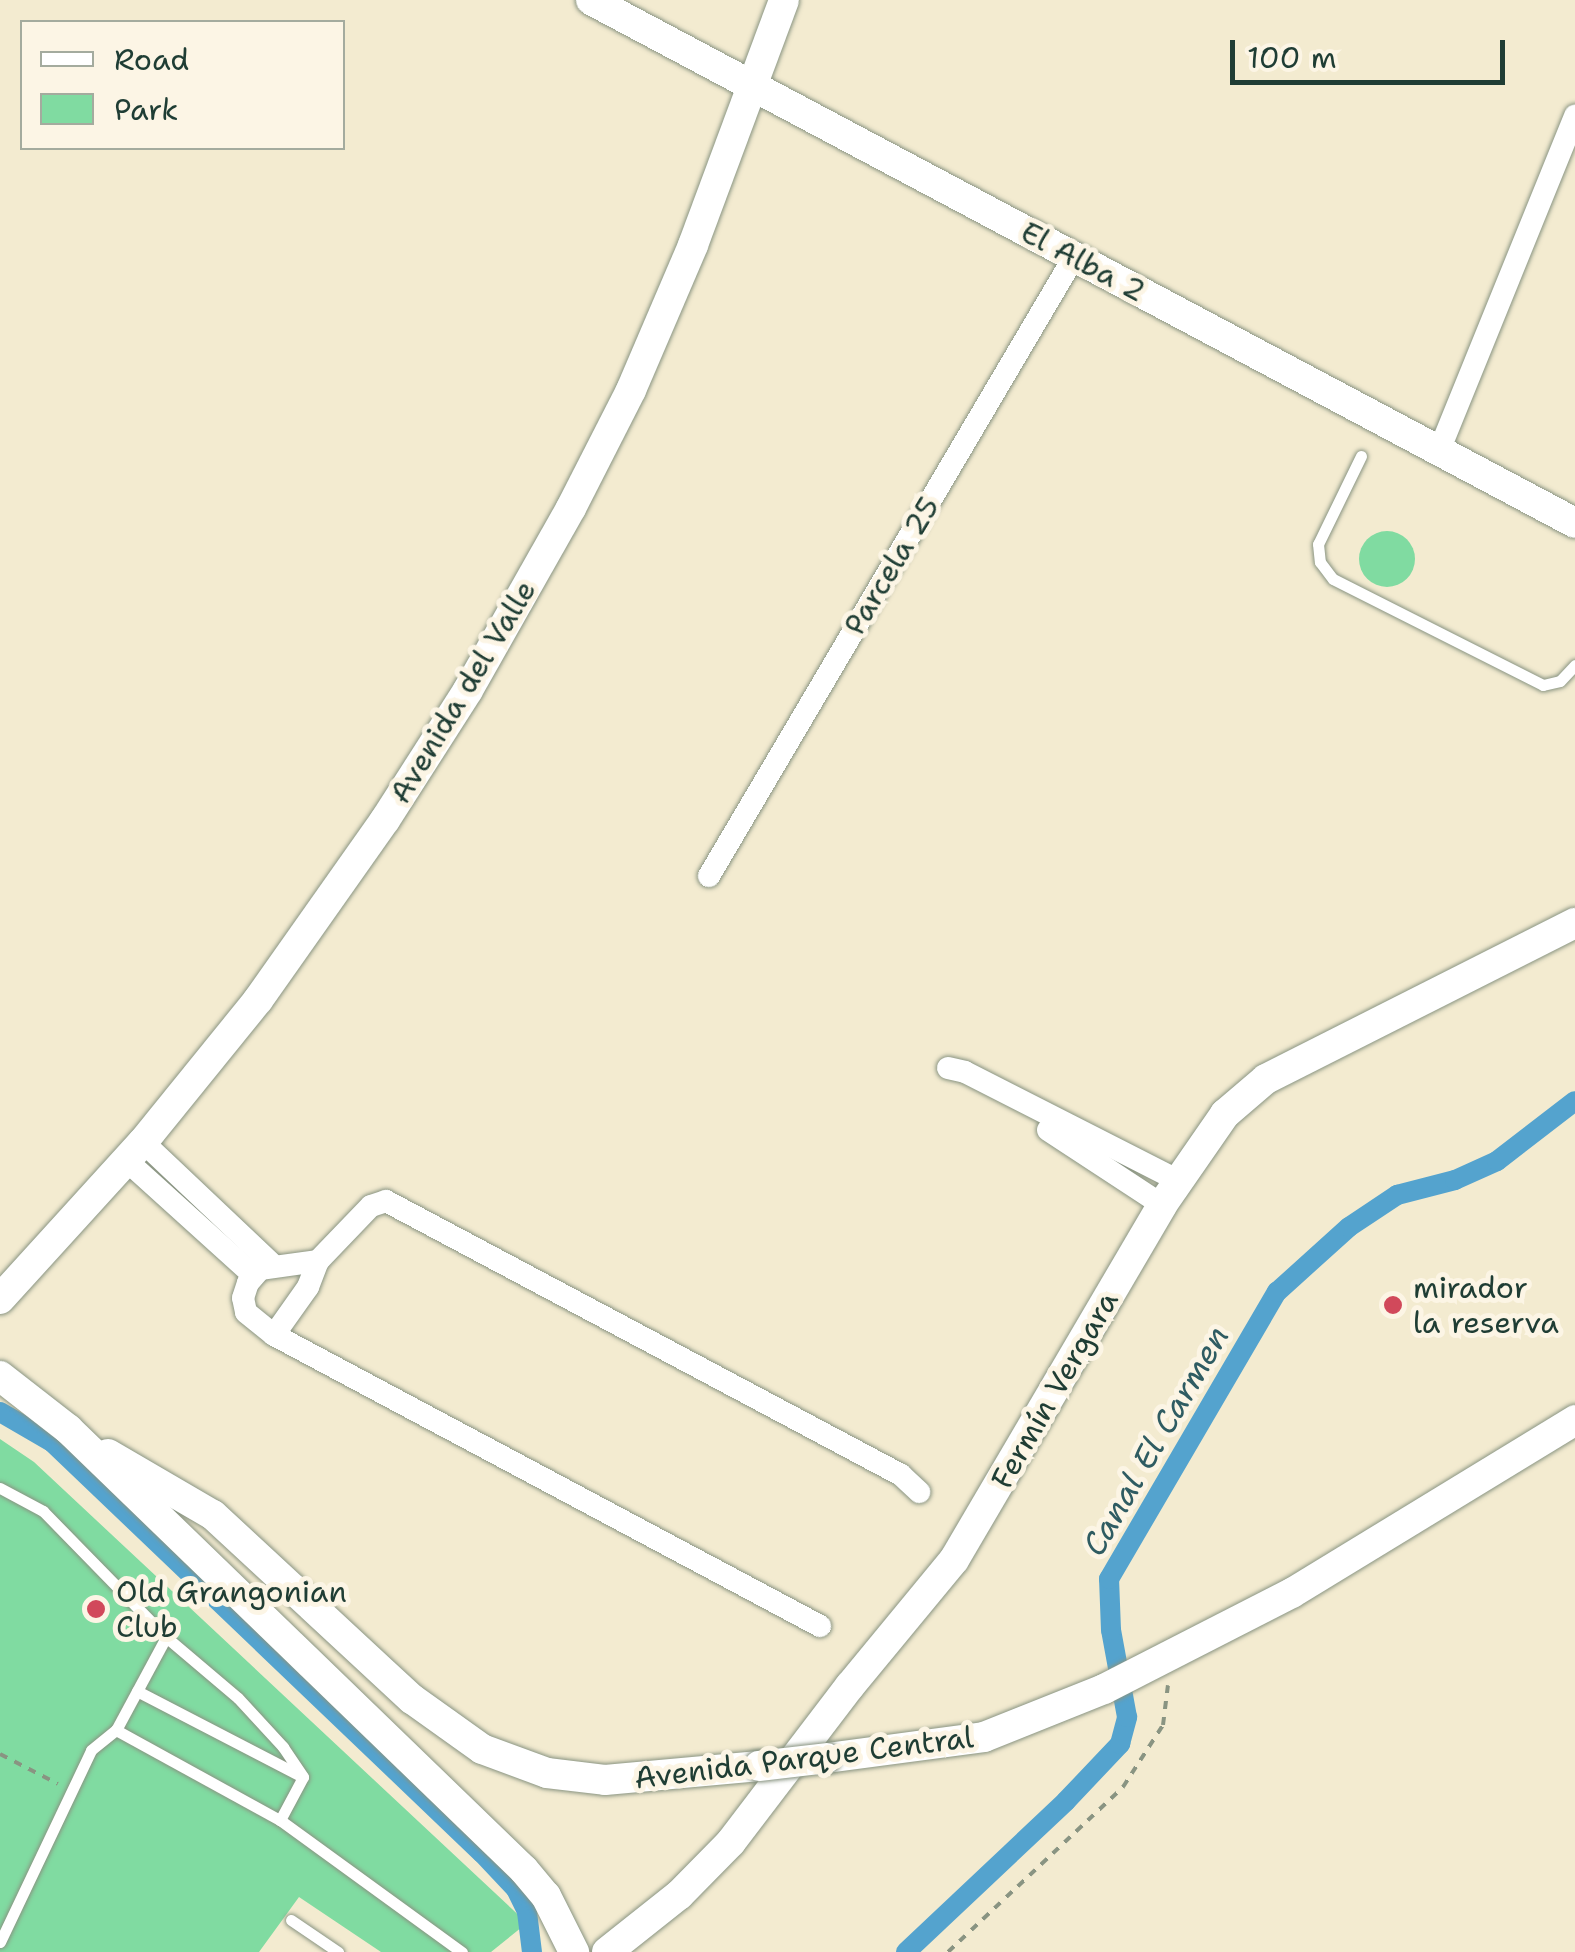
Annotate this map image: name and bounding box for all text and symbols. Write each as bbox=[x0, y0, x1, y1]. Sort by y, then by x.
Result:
legend bbox=[20, 20, 345, 150]
scale bar bbox=[1235, 20, 1510, 82]
text: 100 m bbox=[1247, 37, 1337, 78]
text: Road bbox=[114, 39, 189, 80]
text: Park bbox=[114, 89, 178, 130]
street label: El Alba 2 bbox=[1015, 214, 1151, 310]
street label: Parcela 25 bbox=[837, 490, 947, 642]
street label: Avenida del Valle bbox=[382, 574, 544, 810]
place label: mirador la reserva bbox=[1413, 1270, 1559, 1340]
street label: Fermín Vergara bbox=[984, 1285, 1126, 1495]
marker: mirador la reserva bbox=[1382, 1294, 1404, 1316]
water label: Canal El Carmen bbox=[1075, 1319, 1237, 1563]
place label: Old Grangonian Club bbox=[116, 1574, 347, 1644]
marker: Old Grangonian Club bbox=[85, 1598, 107, 1620]
street label: Avenida Parque Central bbox=[632, 1719, 976, 1797]

